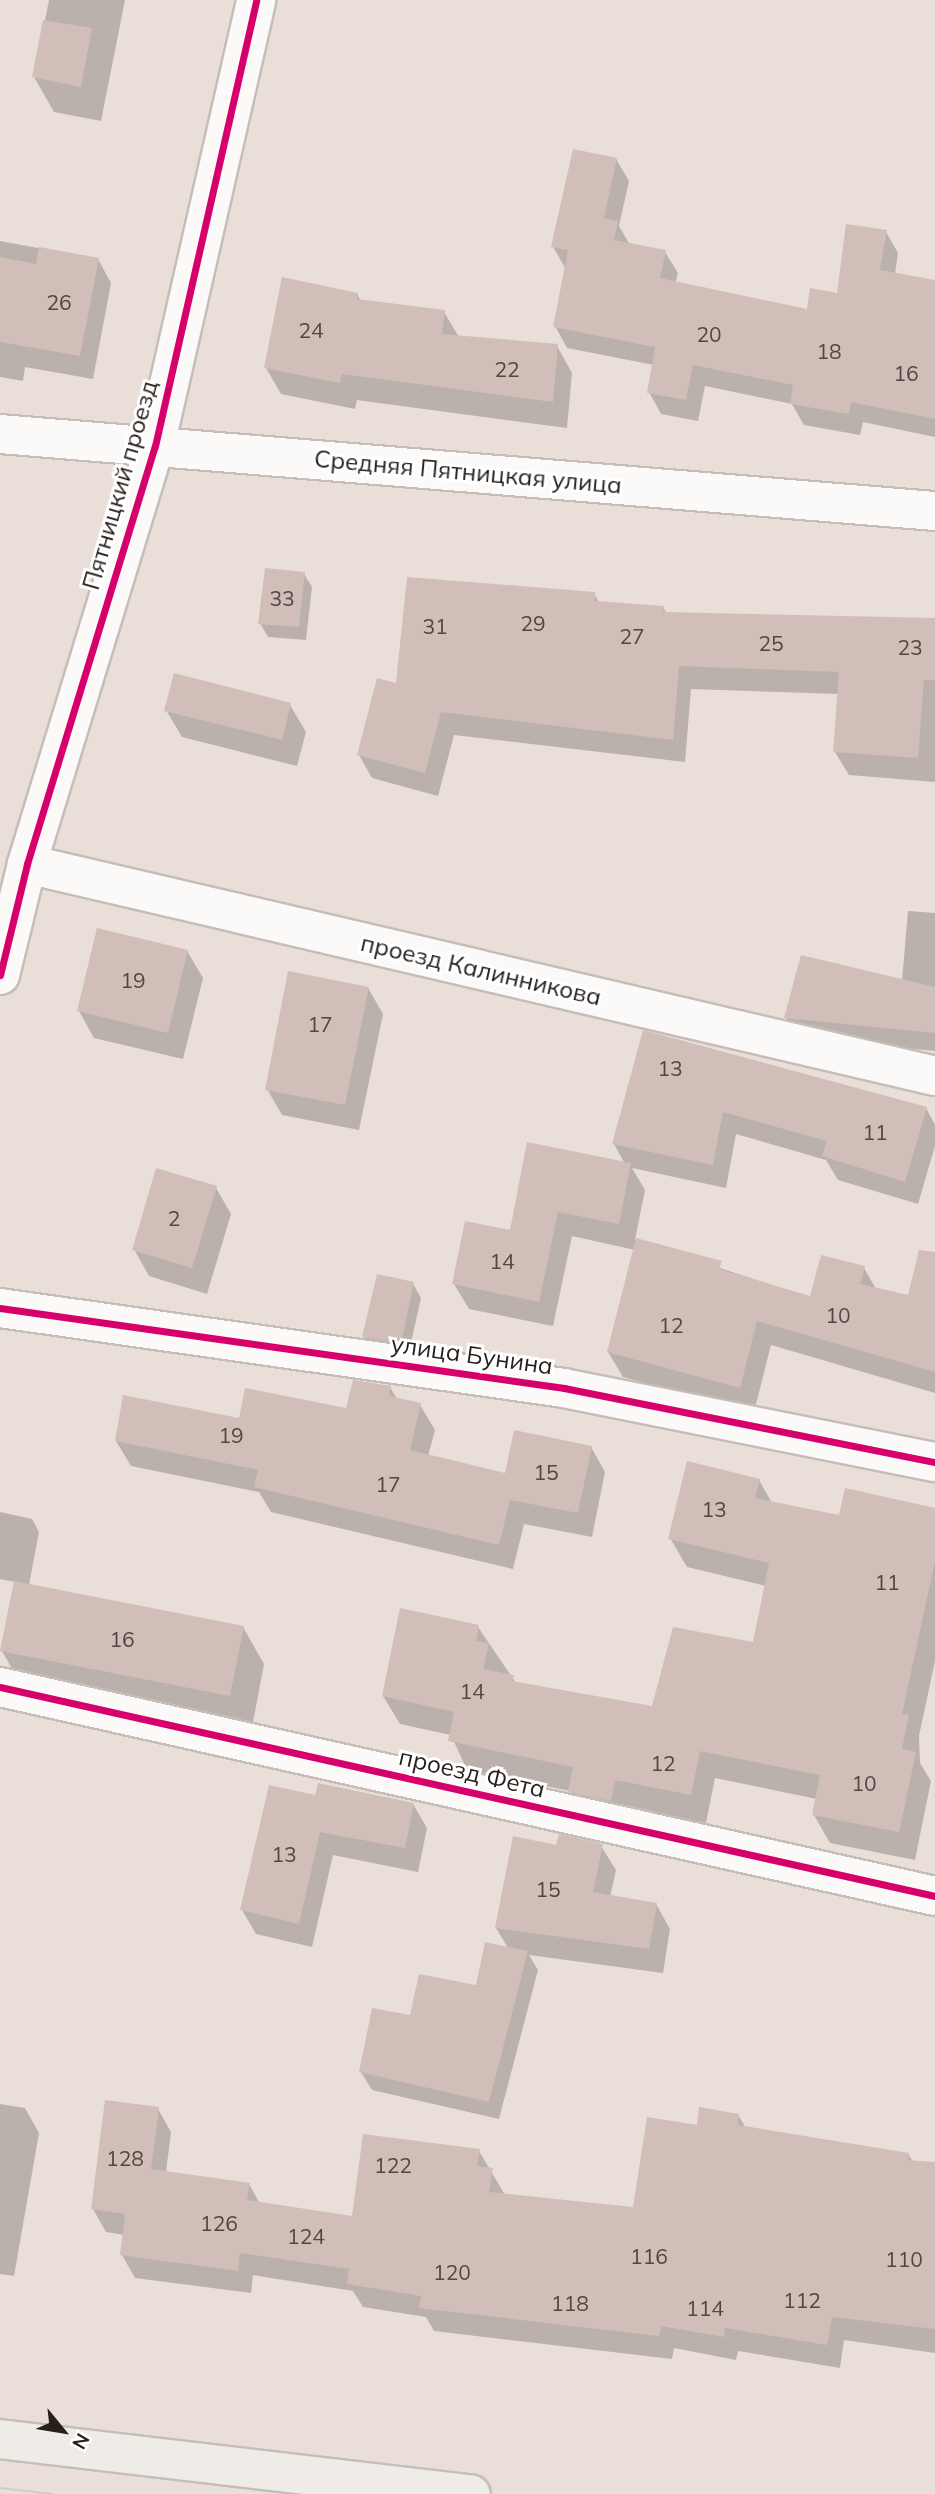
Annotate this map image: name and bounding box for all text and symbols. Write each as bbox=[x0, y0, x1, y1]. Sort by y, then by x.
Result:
house number: 26 bbox=[46, 289, 72, 315]
house number: 24 bbox=[298, 317, 324, 343]
house number: 20 bbox=[696, 321, 722, 347]
house number: 18 bbox=[816, 338, 842, 364]
house number: 22 bbox=[494, 356, 520, 382]
house number: 16 bbox=[893, 360, 919, 386]
street label: Пятницкий проезд bbox=[76, 377, 164, 593]
street label: Средняя Пятницкая улица bbox=[313, 444, 623, 500]
house number: 33 bbox=[269, 585, 295, 611]
house number: 29 bbox=[520, 610, 546, 636]
house number: 31 bbox=[422, 613, 448, 639]
house number: 27 bbox=[619, 623, 645, 649]
house number: 25 bbox=[758, 630, 784, 656]
house number: 23 bbox=[897, 634, 923, 660]
street label: проезд Калинникова bbox=[358, 928, 604, 1012]
house number: 19 bbox=[120, 967, 146, 993]
house number: 17 bbox=[307, 1011, 333, 1037]
house number: 13 bbox=[657, 1055, 683, 1081]
house number: 11 bbox=[862, 1119, 888, 1145]
house number: 2 bbox=[168, 1205, 180, 1231]
house number: 14 bbox=[489, 1248, 515, 1274]
house number: 10 bbox=[825, 1302, 851, 1328]
house number: 12 bbox=[658, 1312, 684, 1338]
street label: улица Бунина bbox=[389, 1329, 555, 1381]
house number: 19 bbox=[218, 1422, 244, 1448]
house number: 15 bbox=[533, 1459, 559, 1485]
house number: 17 bbox=[375, 1471, 401, 1497]
house number: 13 bbox=[701, 1496, 727, 1522]
house number: 11 bbox=[874, 1569, 900, 1595]
house number: 16 bbox=[109, 1626, 135, 1652]
house number: 14 bbox=[459, 1678, 485, 1704]
street label: проезд Фета bbox=[396, 1742, 548, 1804]
house number: 12 bbox=[650, 1750, 676, 1776]
house number: 10 bbox=[851, 1770, 877, 1796]
house number: 13 bbox=[271, 1841, 297, 1867]
house number: 15 bbox=[535, 1876, 561, 1902]
house number: 128 bbox=[106, 2145, 144, 2171]
house number: 122 bbox=[374, 2152, 412, 2178]
house number: 126 bbox=[200, 2210, 238, 2236]
house number: 124 bbox=[287, 2223, 325, 2249]
house number: 116 bbox=[630, 2243, 668, 2269]
house number: 110 bbox=[885, 2246, 923, 2272]
house number: 120 bbox=[433, 2259, 471, 2285]
house number: 112 bbox=[783, 2287, 821, 2313]
house number: 118 bbox=[551, 2290, 589, 2316]
house number: 114 bbox=[686, 2295, 724, 2321]
north arrow bbox=[28, 2396, 98, 2466]
text: N bbox=[67, 2429, 95, 2454]

